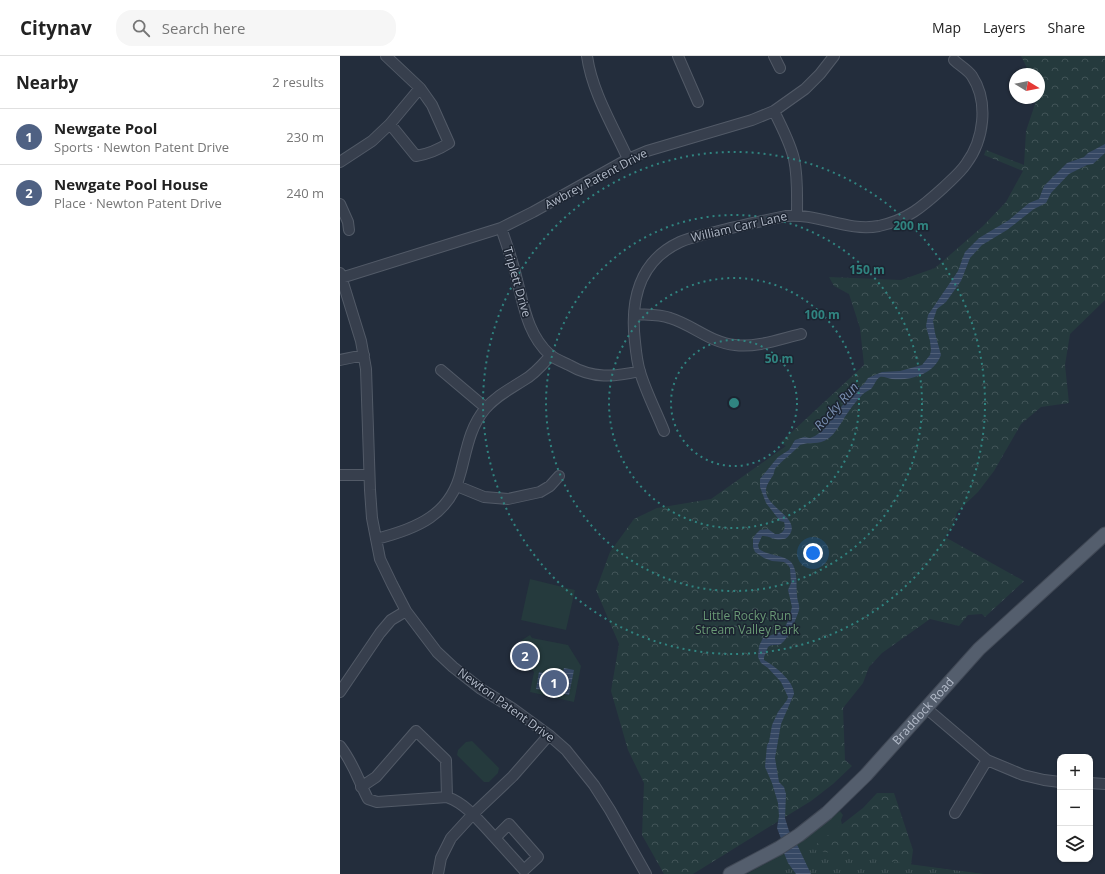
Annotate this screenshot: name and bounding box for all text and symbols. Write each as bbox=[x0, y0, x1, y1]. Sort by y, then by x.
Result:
search box bbox=[116, 10, 396, 46]
text: Citynav bbox=[20, 15, 92, 41]
icon: search bbox=[130, 17, 152, 39]
text: Search here bbox=[162, 18, 245, 38]
text: Map bbox=[932, 18, 961, 37]
text: Layers bbox=[983, 18, 1025, 37]
text: Share bbox=[1047, 18, 1085, 37]
north arrow bbox=[1009, 68, 1045, 104]
text: Nearby bbox=[16, 71, 78, 94]
text: 2 results bbox=[272, 73, 324, 91]
text: Newgate Pool bbox=[54, 118, 157, 138]
text: 1 bbox=[25, 128, 33, 146]
text: 230 m bbox=[286, 128, 324, 146]
text: Sports · Newton Patent Drive bbox=[54, 138, 229, 156]
street label: Awbrey Patent Drive bbox=[541, 144, 650, 213]
text: Newgate Pool House bbox=[54, 174, 208, 194]
text: 2 bbox=[25, 184, 33, 202]
text: 240 m bbox=[286, 184, 324, 202]
text: Place · Newton Patent Drive bbox=[54, 194, 222, 212]
street label: William Carr Lane bbox=[689, 207, 789, 246]
text: 200 m bbox=[893, 217, 929, 234]
street label: Triplett Drive bbox=[499, 245, 536, 319]
text: 150 m bbox=[849, 261, 885, 278]
text: 100 m bbox=[804, 306, 840, 323]
text: 50 m bbox=[765, 350, 793, 367]
water label: Rocky Run bbox=[810, 378, 862, 434]
centre of rings bbox=[727, 396, 741, 410]
your location bbox=[803, 543, 823, 563]
park label: Little Rocky Run Stream Valley Park bbox=[695, 607, 800, 638]
pin: 2 bbox=[512, 641, 538, 671]
street label: Newton Patent Drive bbox=[454, 664, 558, 746]
pin: 1 bbox=[541, 668, 567, 698]
street label: Braddock Road bbox=[888, 674, 958, 748]
map controls bbox=[1057, 754, 1093, 862]
button: + bbox=[1057, 754, 1093, 790]
button: − bbox=[1057, 790, 1093, 826]
button: layers bbox=[1057, 826, 1093, 862]

